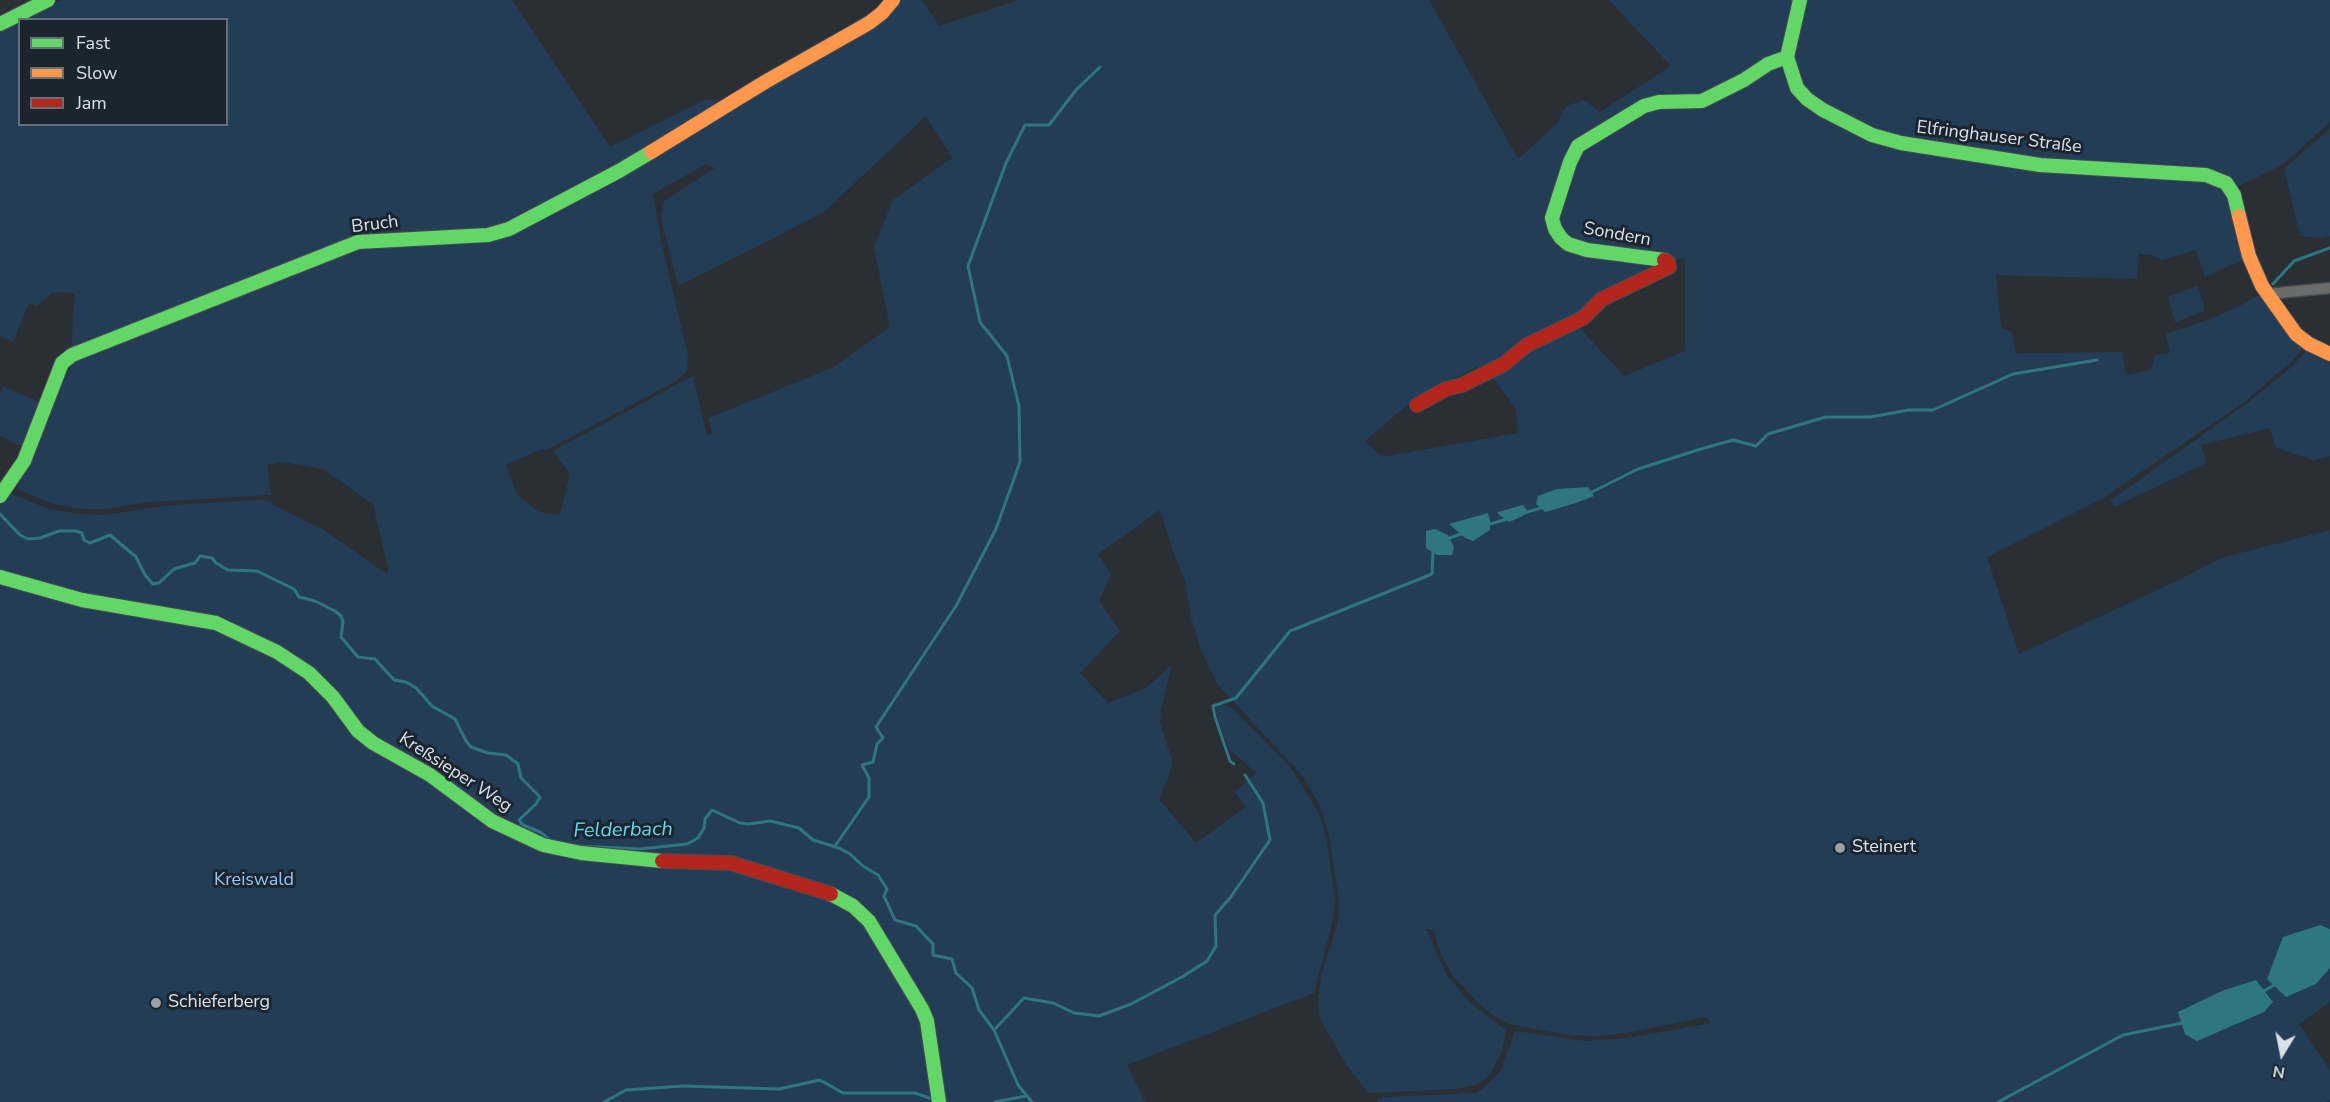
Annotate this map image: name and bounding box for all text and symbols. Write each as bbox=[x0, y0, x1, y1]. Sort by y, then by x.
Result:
legend bbox=[18, 18, 228, 126]
text: Fast bbox=[76, 31, 110, 55]
text: Slow bbox=[76, 61, 117, 85]
text: Jam bbox=[76, 91, 107, 115]
street label: Elfringhauser Straße bbox=[1915, 117, 2083, 159]
street label: Bruch bbox=[350, 211, 400, 239]
street label: Sondern bbox=[1582, 218, 1652, 252]
street label: Kreßsieper Weg bbox=[394, 728, 516, 818]
water label: Felderbach bbox=[573, 818, 673, 844]
place label: Steinert bbox=[1852, 837, 1916, 859]
marker: Steinert bbox=[1833, 841, 1847, 855]
park label: Kreiswald bbox=[214, 870, 294, 892]
place label: Schieferberg bbox=[168, 992, 270, 1014]
marker: Schieferberg bbox=[149, 996, 163, 1010]
north arrow bbox=[2252, 1024, 2312, 1084]
text: N bbox=[2271, 1060, 2287, 1084]

